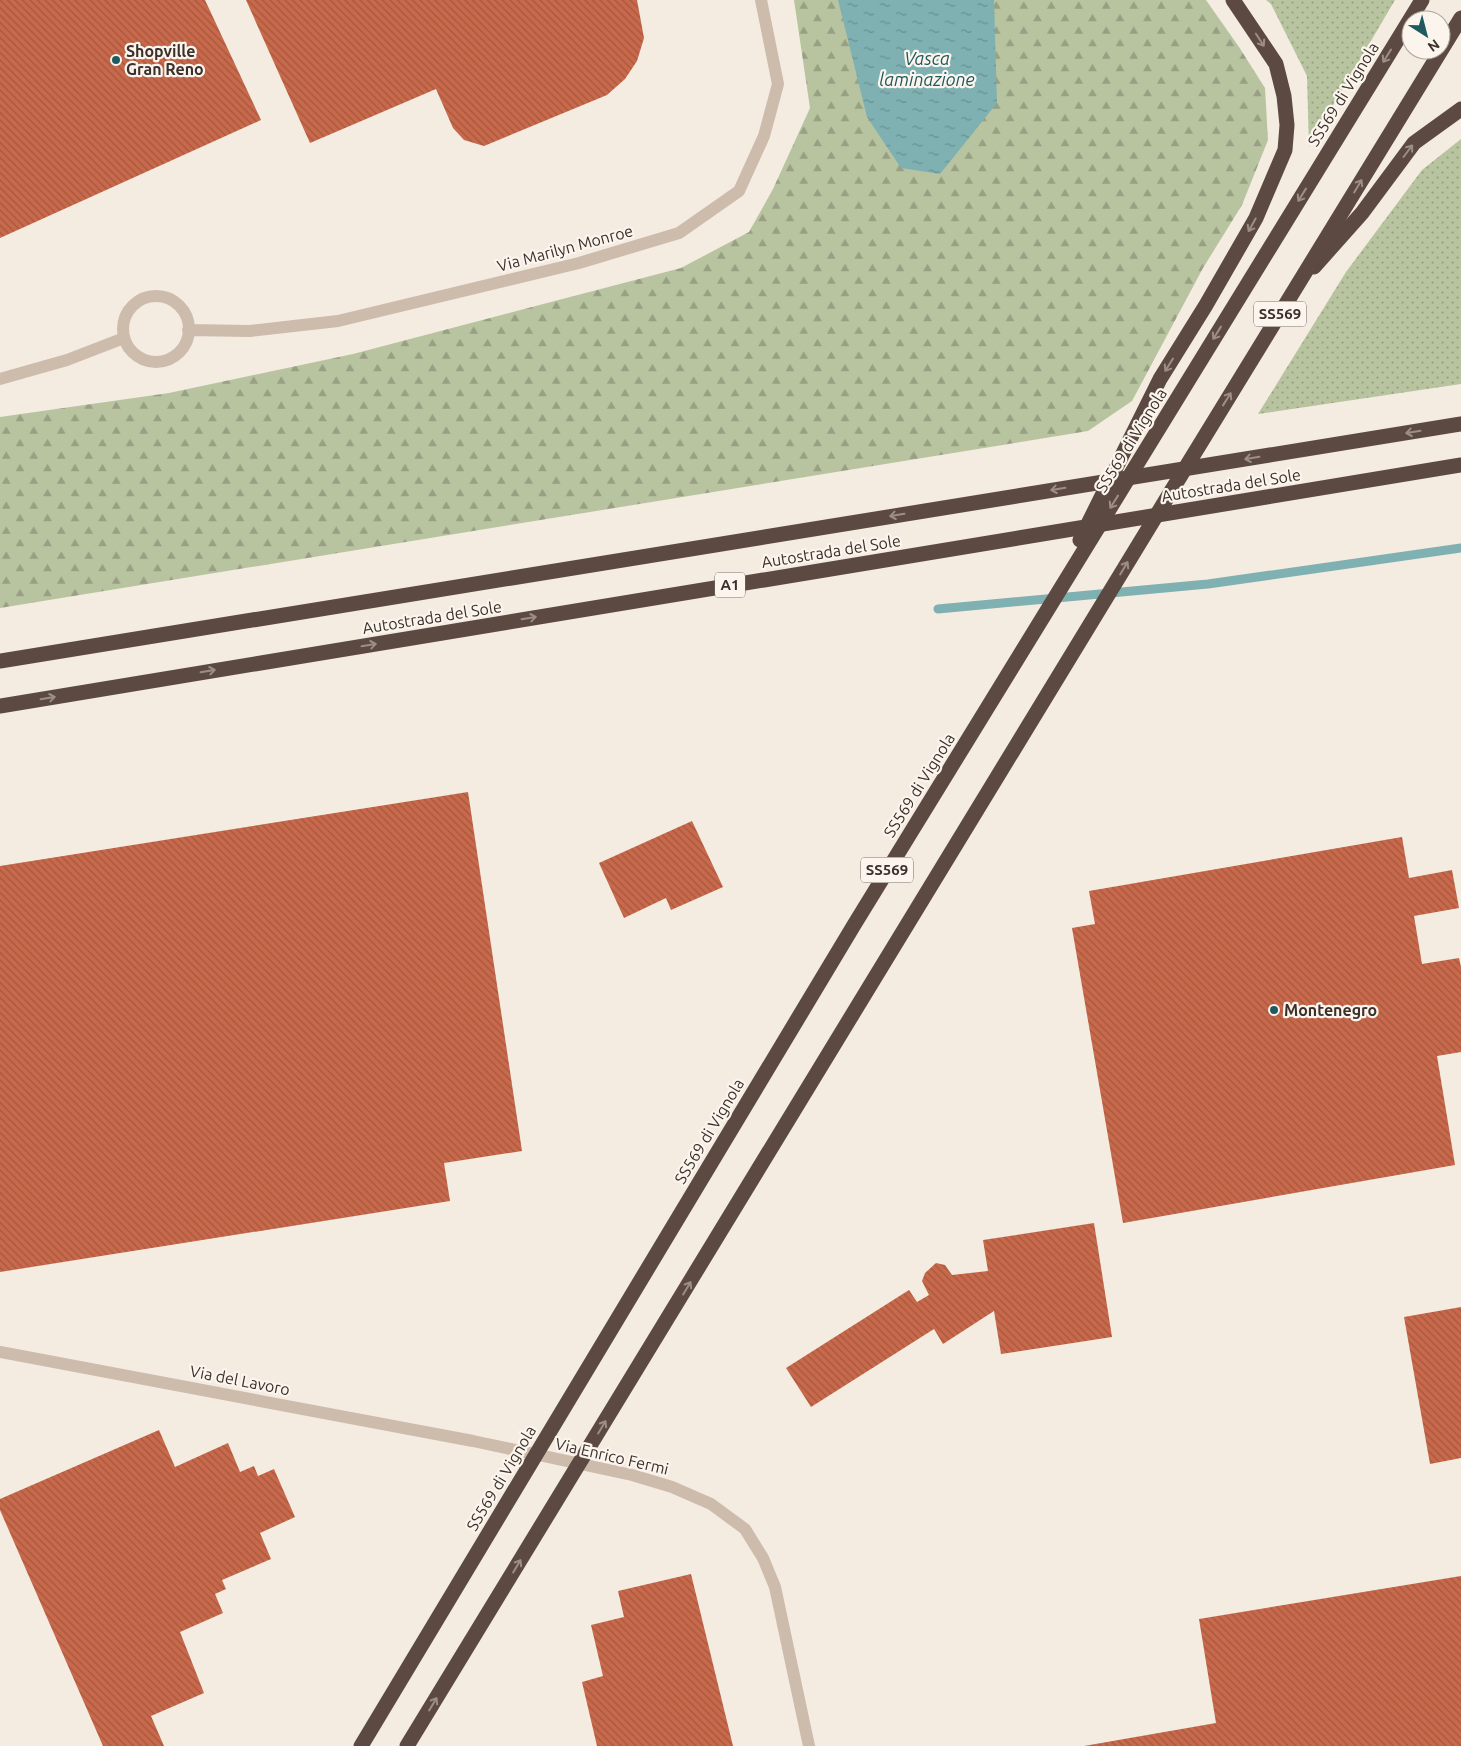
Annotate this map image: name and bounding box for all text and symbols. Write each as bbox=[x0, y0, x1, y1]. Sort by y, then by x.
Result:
north arrow bbox=[1401, 10, 1451, 60]
one-way arrow bbox=[1255, 33, 1266, 47]
text: N bbox=[1425, 36, 1443, 55]
street label: SS569 di Vignola bbox=[1304, 39, 1382, 149]
place label: Shopville Gran Reno bbox=[126, 42, 204, 78]
water label: Vasca laminazione bbox=[879, 48, 975, 89]
one-way arrow bbox=[1382, 49, 1392, 63]
marker: Shopville Gran Reno bbox=[110, 54, 122, 66]
one-way arrow bbox=[1403, 144, 1413, 158]
one-way arrow bbox=[1354, 180, 1364, 194]
one-way arrow bbox=[1297, 187, 1307, 201]
one-way arrow bbox=[1247, 217, 1257, 232]
street label: Via Marilyn Monroe bbox=[495, 221, 635, 275]
road number: SS569 bbox=[1254, 302, 1306, 326]
one-way arrow bbox=[1212, 326, 1222, 340]
one-way arrow bbox=[1164, 357, 1174, 371]
street label: SS569 di Vignola bbox=[1092, 385, 1170, 495]
one-way arrow bbox=[1223, 393, 1233, 407]
one-way arrow bbox=[1405, 427, 1421, 437]
one-way arrow bbox=[1245, 453, 1261, 463]
street label: Autostrada del Sole bbox=[1160, 465, 1302, 505]
one-way arrow bbox=[1050, 485, 1066, 495]
one-way arrow bbox=[1108, 494, 1118, 508]
one-way arrow bbox=[889, 511, 905, 521]
street label: Autostrada del Sole bbox=[760, 531, 902, 571]
one-way arrow bbox=[1120, 561, 1130, 575]
road number: A1 bbox=[715, 572, 745, 598]
street label: Autostrada del Sole bbox=[361, 597, 503, 637]
one-way arrow bbox=[521, 613, 537, 623]
one-way arrow bbox=[360, 639, 376, 649]
one-way arrow bbox=[200, 666, 216, 676]
one-way arrow bbox=[40, 692, 56, 702]
street label: SS569 di Vignola bbox=[880, 730, 958, 840]
road number: SS569 bbox=[861, 858, 913, 882]
place label: Montenegro bbox=[1284, 1001, 1377, 1019]
marker: Montenegro bbox=[1268, 1004, 1280, 1016]
street label: SS569 di Vignola bbox=[671, 1075, 747, 1187]
one-way arrow bbox=[682, 1282, 692, 1296]
street label: Via del Lavoro bbox=[189, 1361, 291, 1399]
one-way arrow bbox=[598, 1421, 608, 1435]
street label: SS569 di Vignola bbox=[463, 1422, 539, 1534]
street label: Via Enrico Fermi bbox=[554, 1434, 670, 1478]
one-way arrow bbox=[513, 1559, 523, 1573]
one-way arrow bbox=[428, 1698, 438, 1712]

